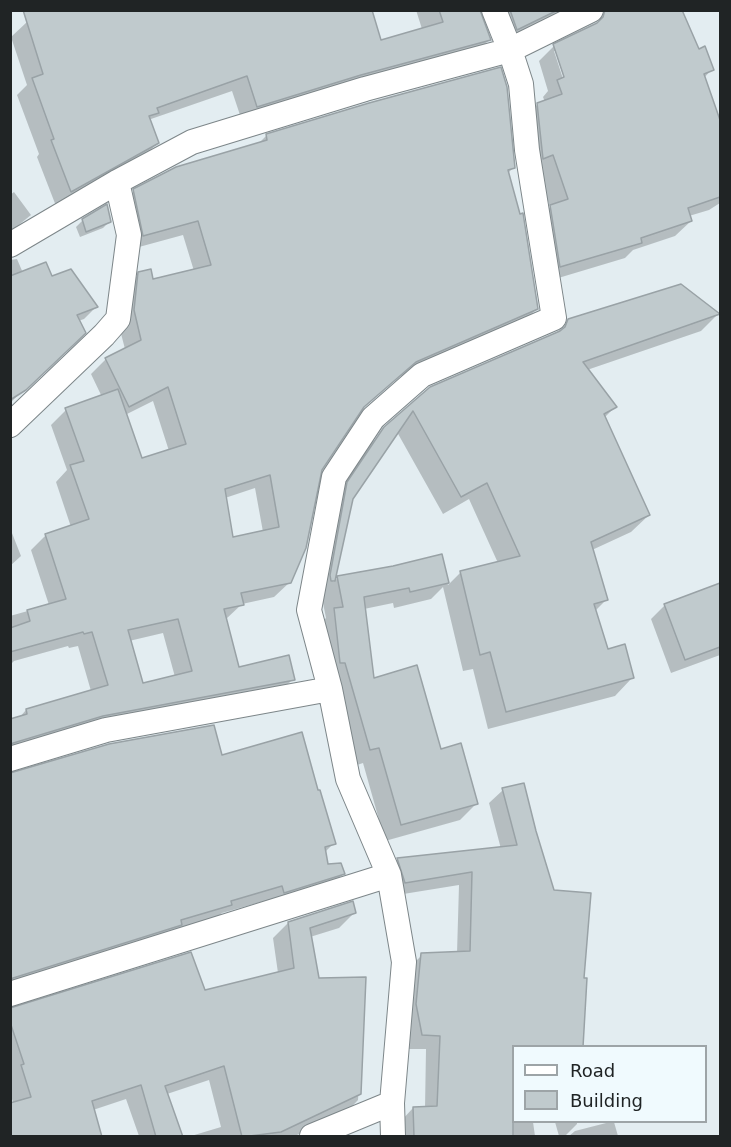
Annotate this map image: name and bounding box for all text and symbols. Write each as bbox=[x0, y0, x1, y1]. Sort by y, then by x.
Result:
legend bbox=[512, 1045, 707, 1123]
text: Road bbox=[570, 1060, 615, 1081]
text: Building bbox=[570, 1090, 643, 1111]

